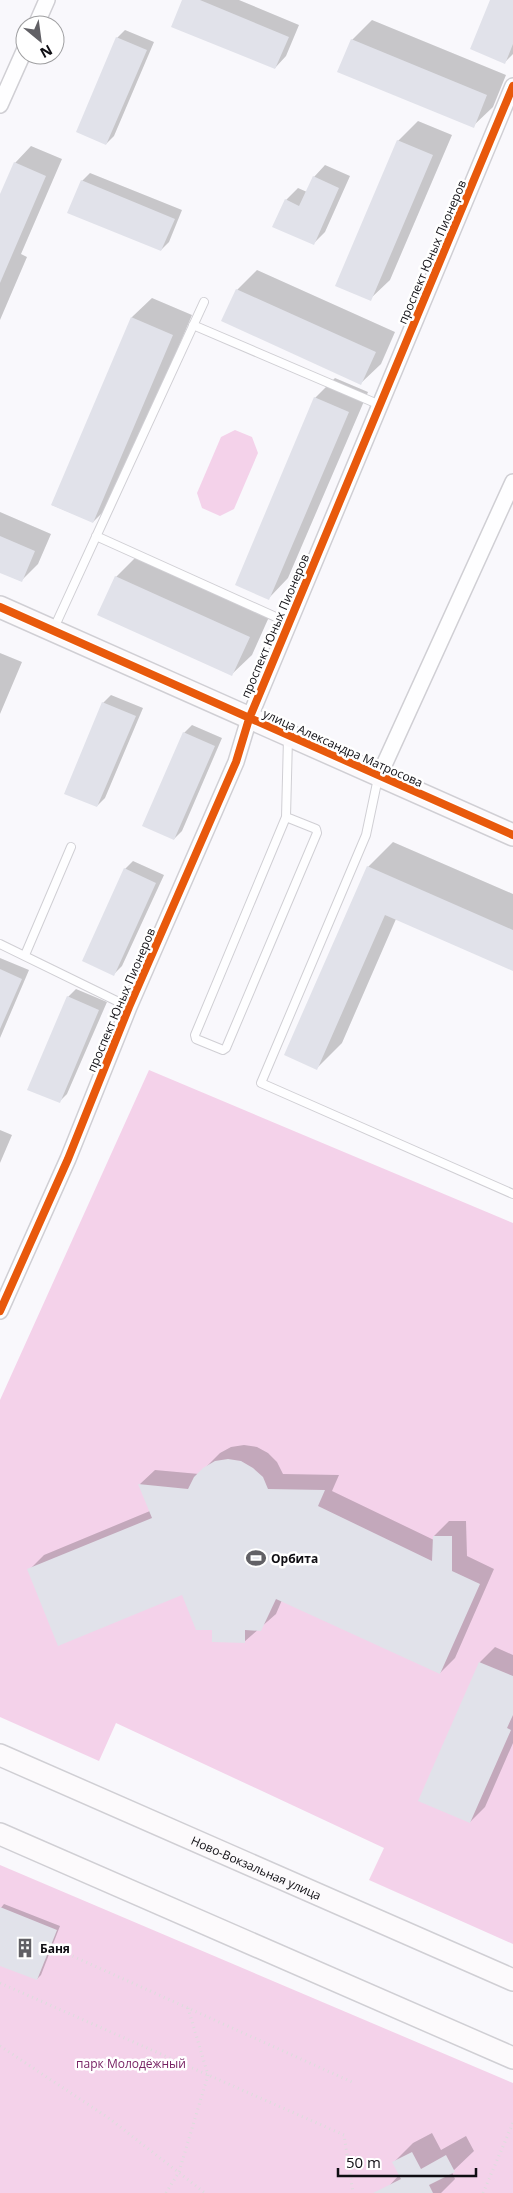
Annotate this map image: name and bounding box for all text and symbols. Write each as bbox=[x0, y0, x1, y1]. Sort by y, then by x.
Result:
north arrow bbox=[15, 15, 65, 65]
text: N bbox=[37, 41, 56, 63]
street label: проспект Юных Пионеров bbox=[394, 177, 470, 327]
street label: проспект Юных Пионеров bbox=[237, 551, 313, 701]
street label: улица Александра Матросова bbox=[260, 705, 426, 791]
street label: проспект Юных Пионеров bbox=[83, 925, 159, 1075]
sports icon: Орбита bbox=[245, 1547, 267, 1569]
place label: Орбита bbox=[271, 1550, 318, 1567]
street label: Ново-Вокзальная улица bbox=[189, 1831, 324, 1903]
building icon: Баня bbox=[14, 1937, 36, 1959]
place label: Баня bbox=[40, 1940, 70, 1957]
park label: парк Молодёжный bbox=[76, 2055, 186, 2072]
scale bar bbox=[338, 2146, 476, 2178]
text: 50 m bbox=[346, 2152, 381, 2172]

